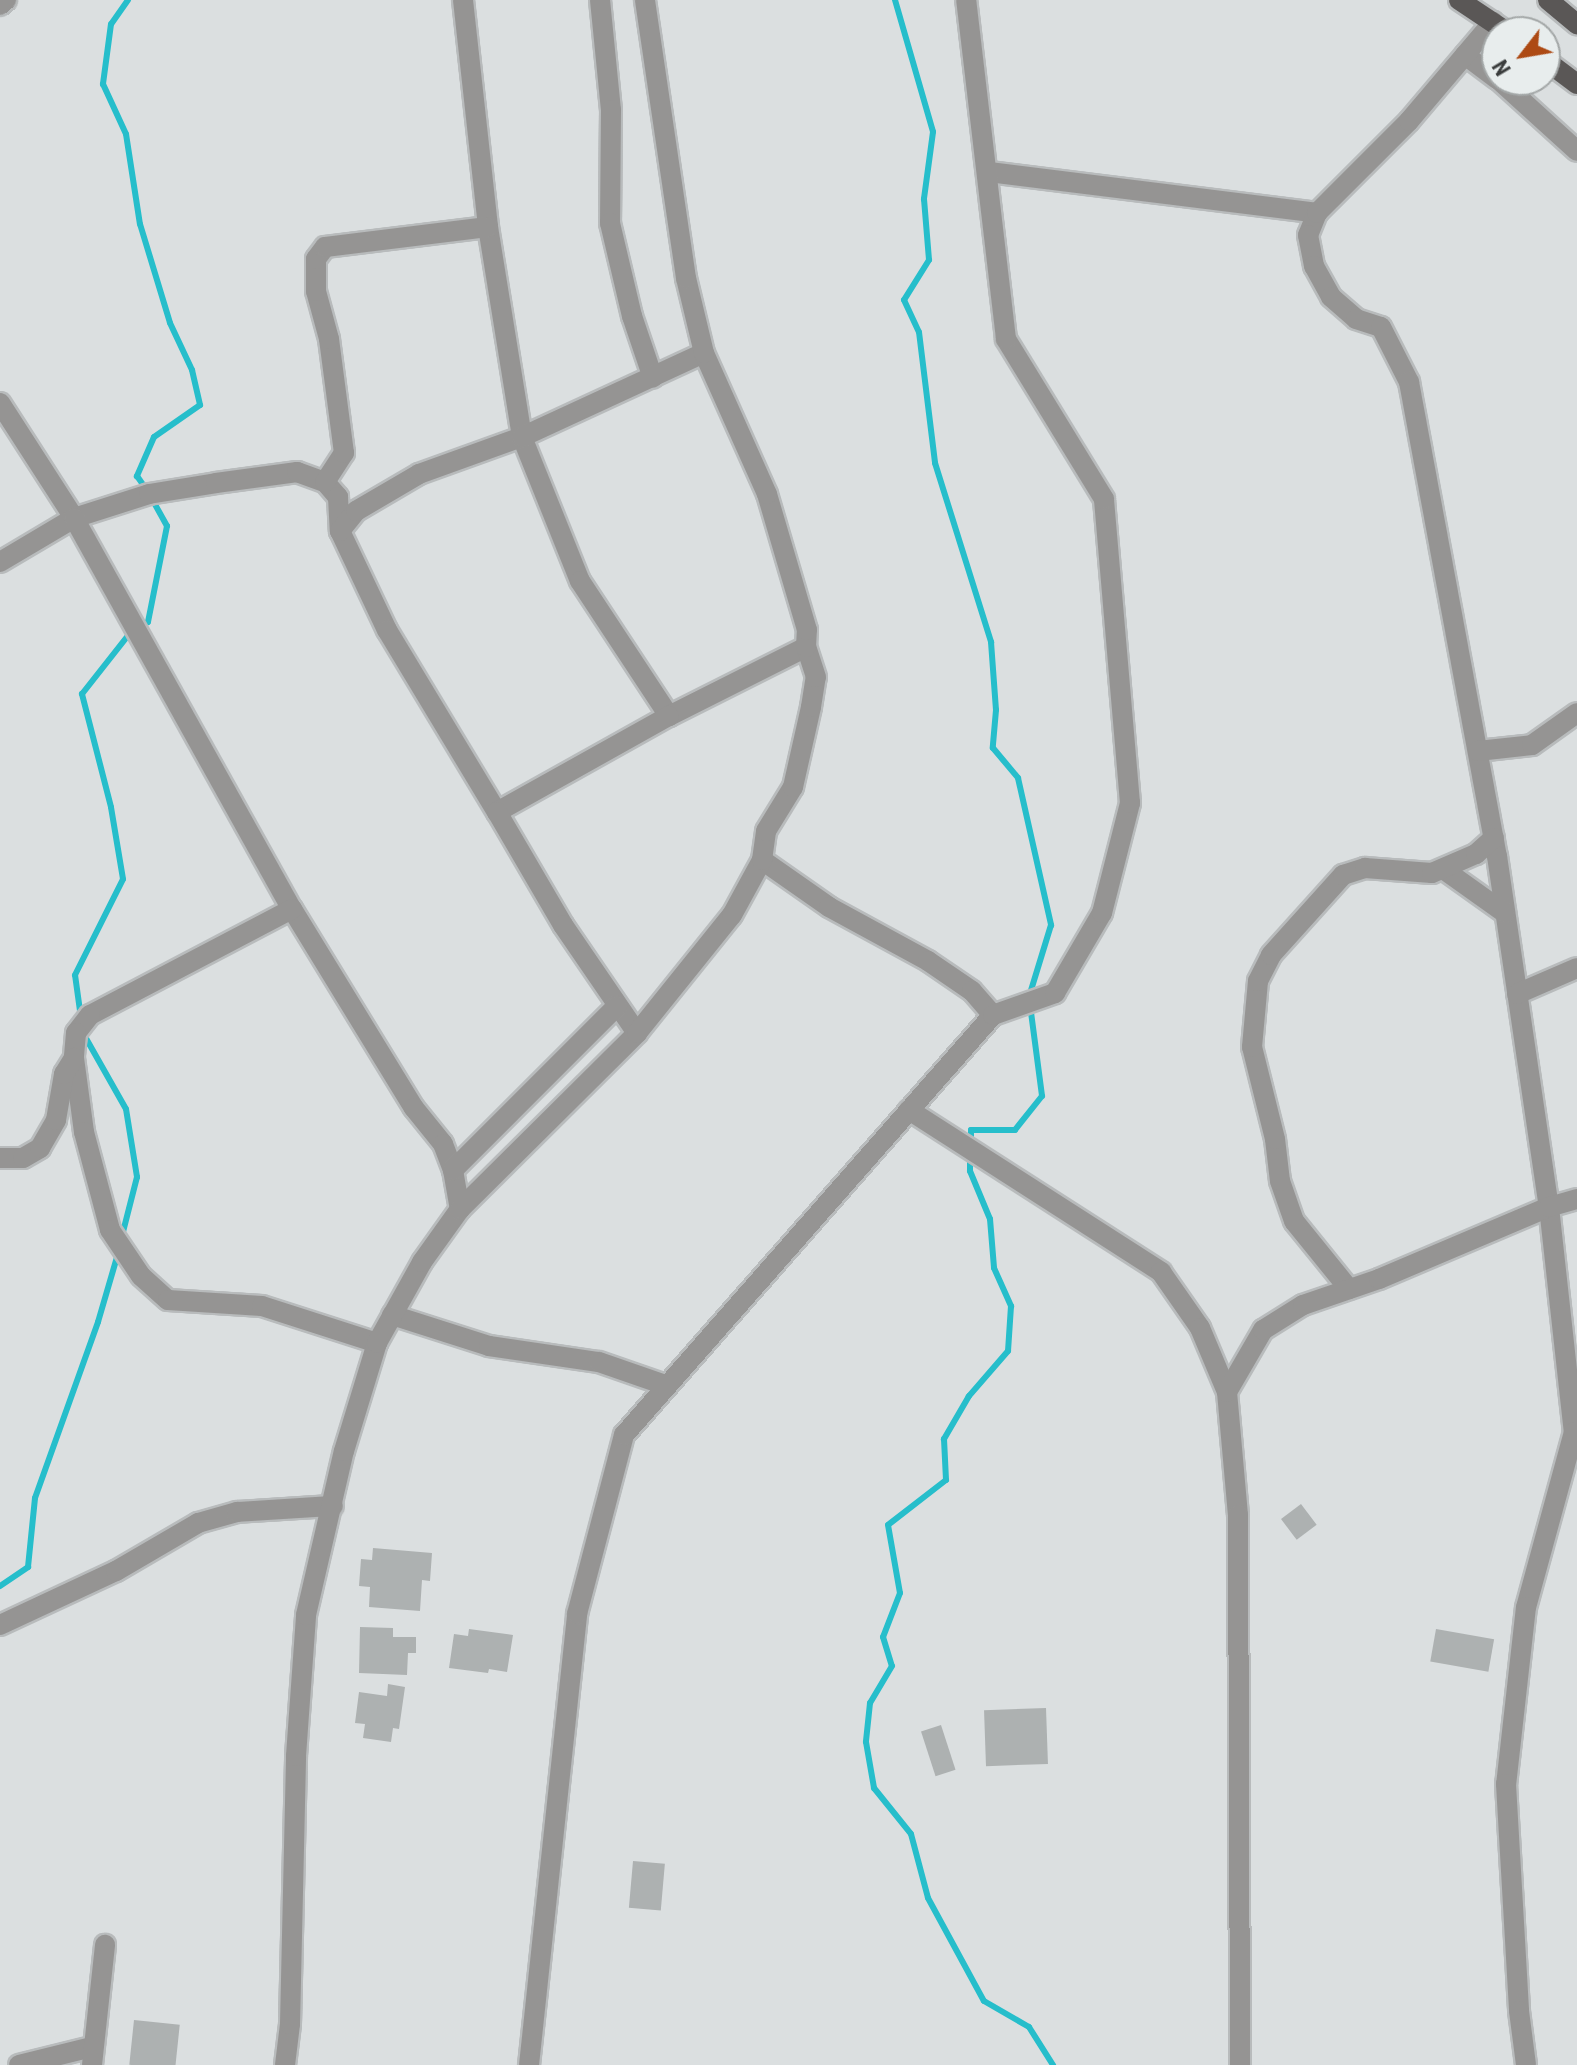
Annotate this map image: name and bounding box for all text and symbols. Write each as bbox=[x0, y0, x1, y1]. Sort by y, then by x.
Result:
north arrow bbox=[1481, 16, 1561, 96]
text: N bbox=[1488, 55, 1516, 80]

